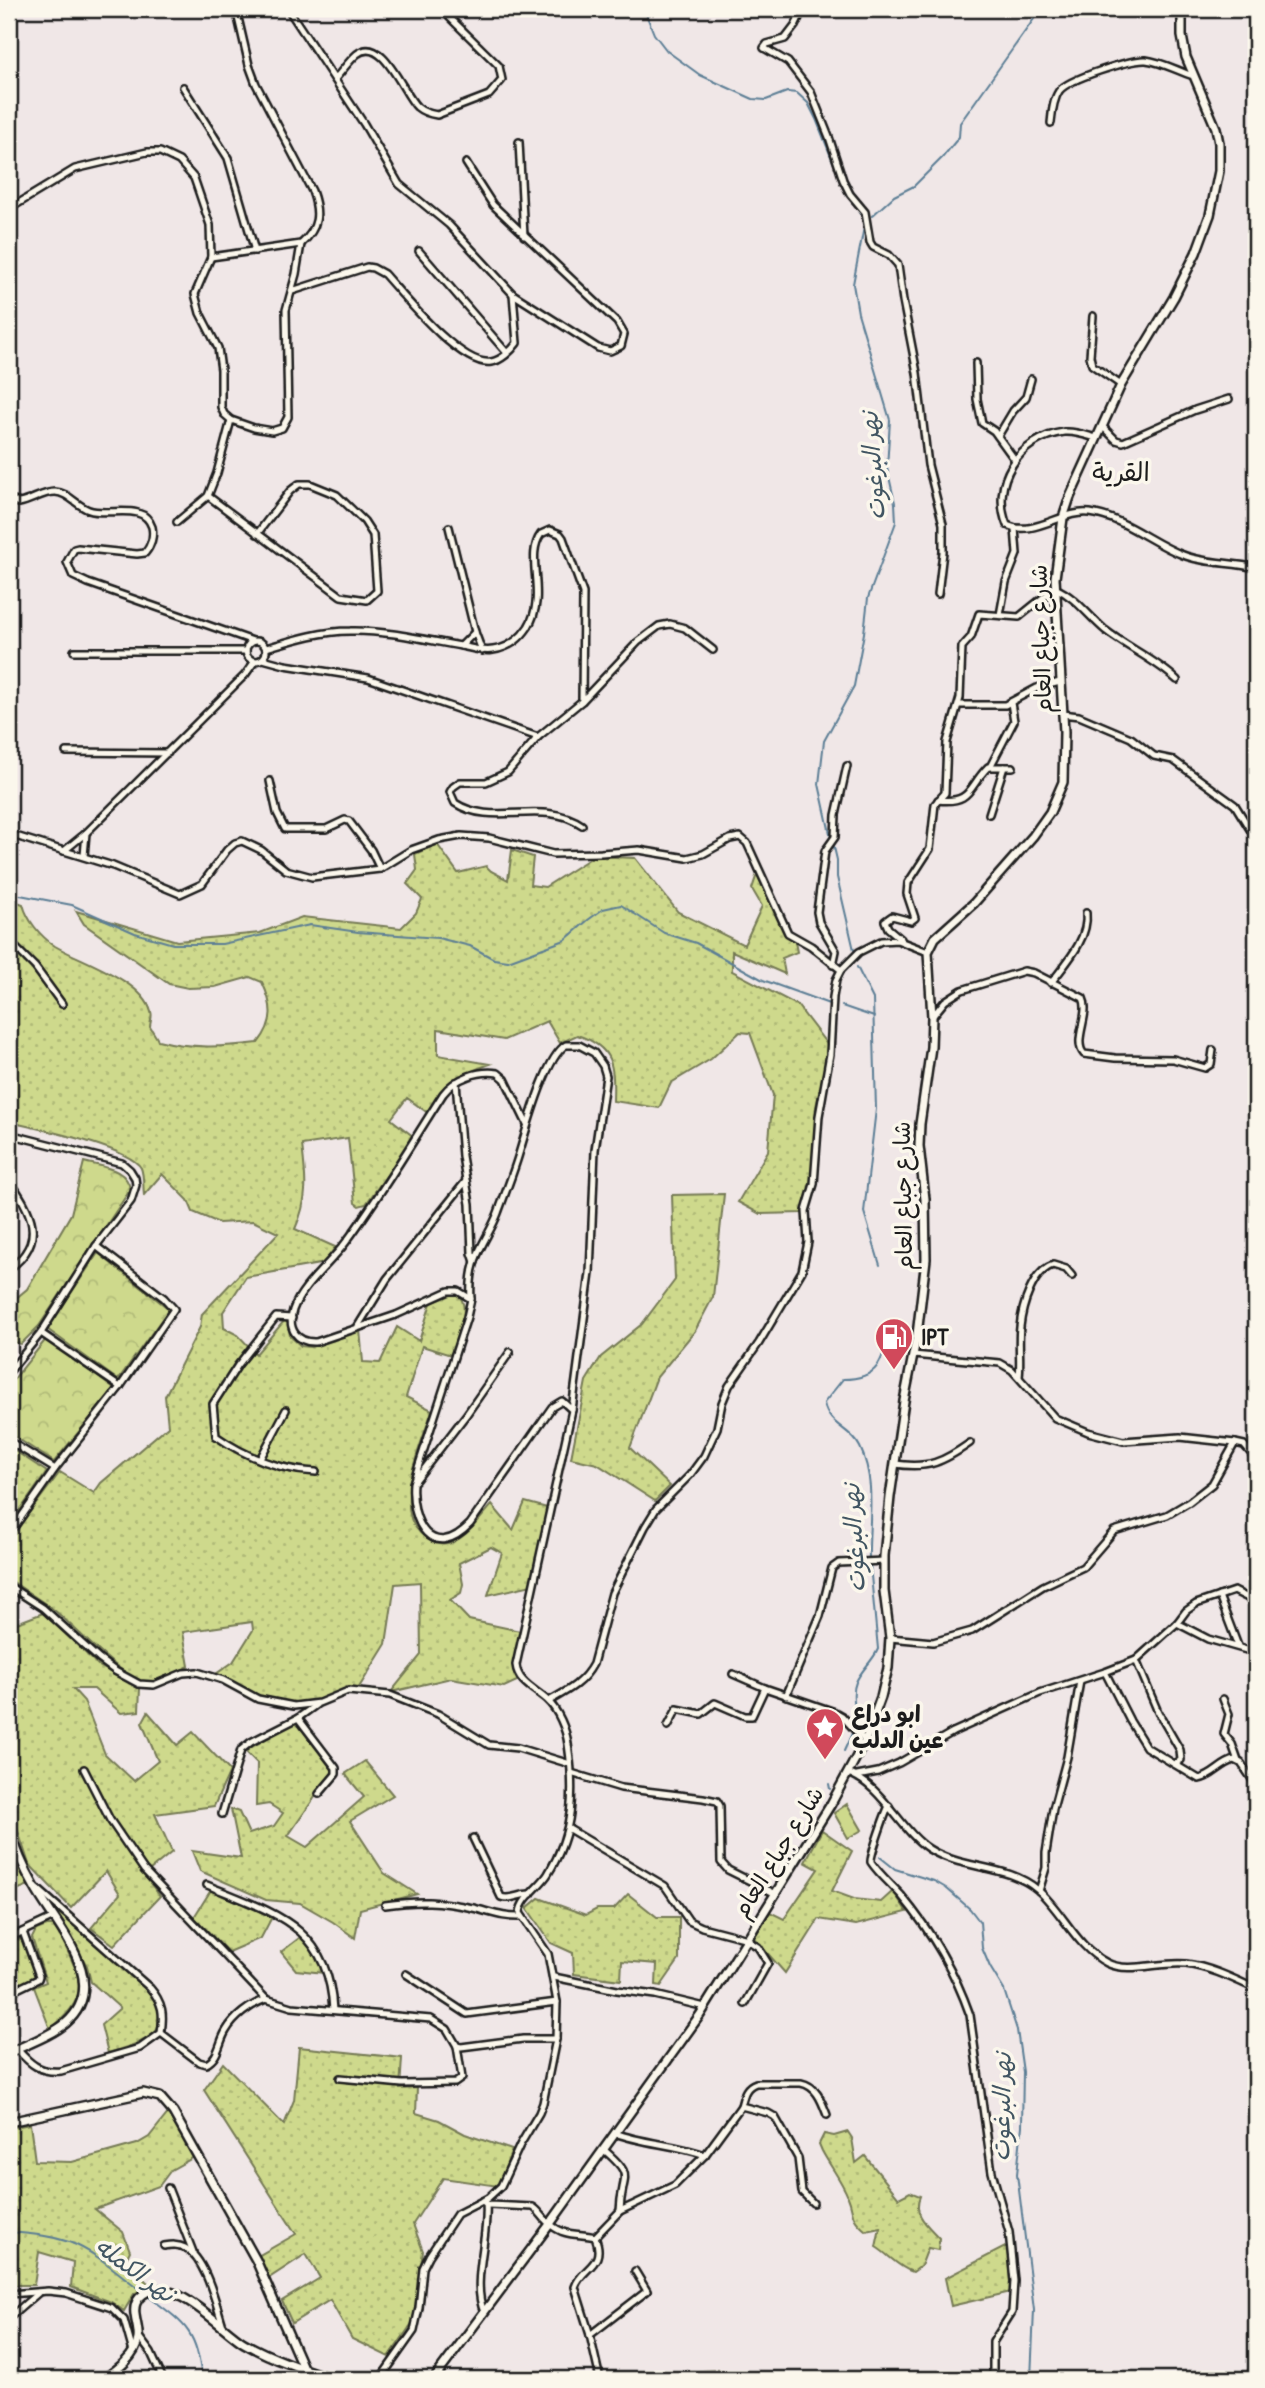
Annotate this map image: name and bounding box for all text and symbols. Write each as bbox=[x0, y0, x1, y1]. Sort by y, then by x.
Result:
water label: نهر البرغوت bbox=[852, 408, 893, 521]
district label: القرية bbox=[1092, 454, 1150, 489]
street label: شارع جباع العام bbox=[1022, 564, 1062, 714]
street label: شارع جباع العام bbox=[886, 1121, 922, 1271]
fuel station icon: IPT bbox=[873, 1316, 915, 1371]
place label: IPT bbox=[921, 1321, 949, 1352]
water label: نهر البرغوت bbox=[834, 1480, 873, 1593]
place label: ابو دراع عين الدلب bbox=[852, 1698, 943, 1755]
place icon: ابو دراع عين الدلب bbox=[804, 1706, 846, 1761]
street label: شارع جباع العام bbox=[725, 1780, 833, 1925]
water label: نهر البرغوت bbox=[984, 2050, 1019, 2162]
water label: نهر الكمله bbox=[89, 2229, 184, 2311]

